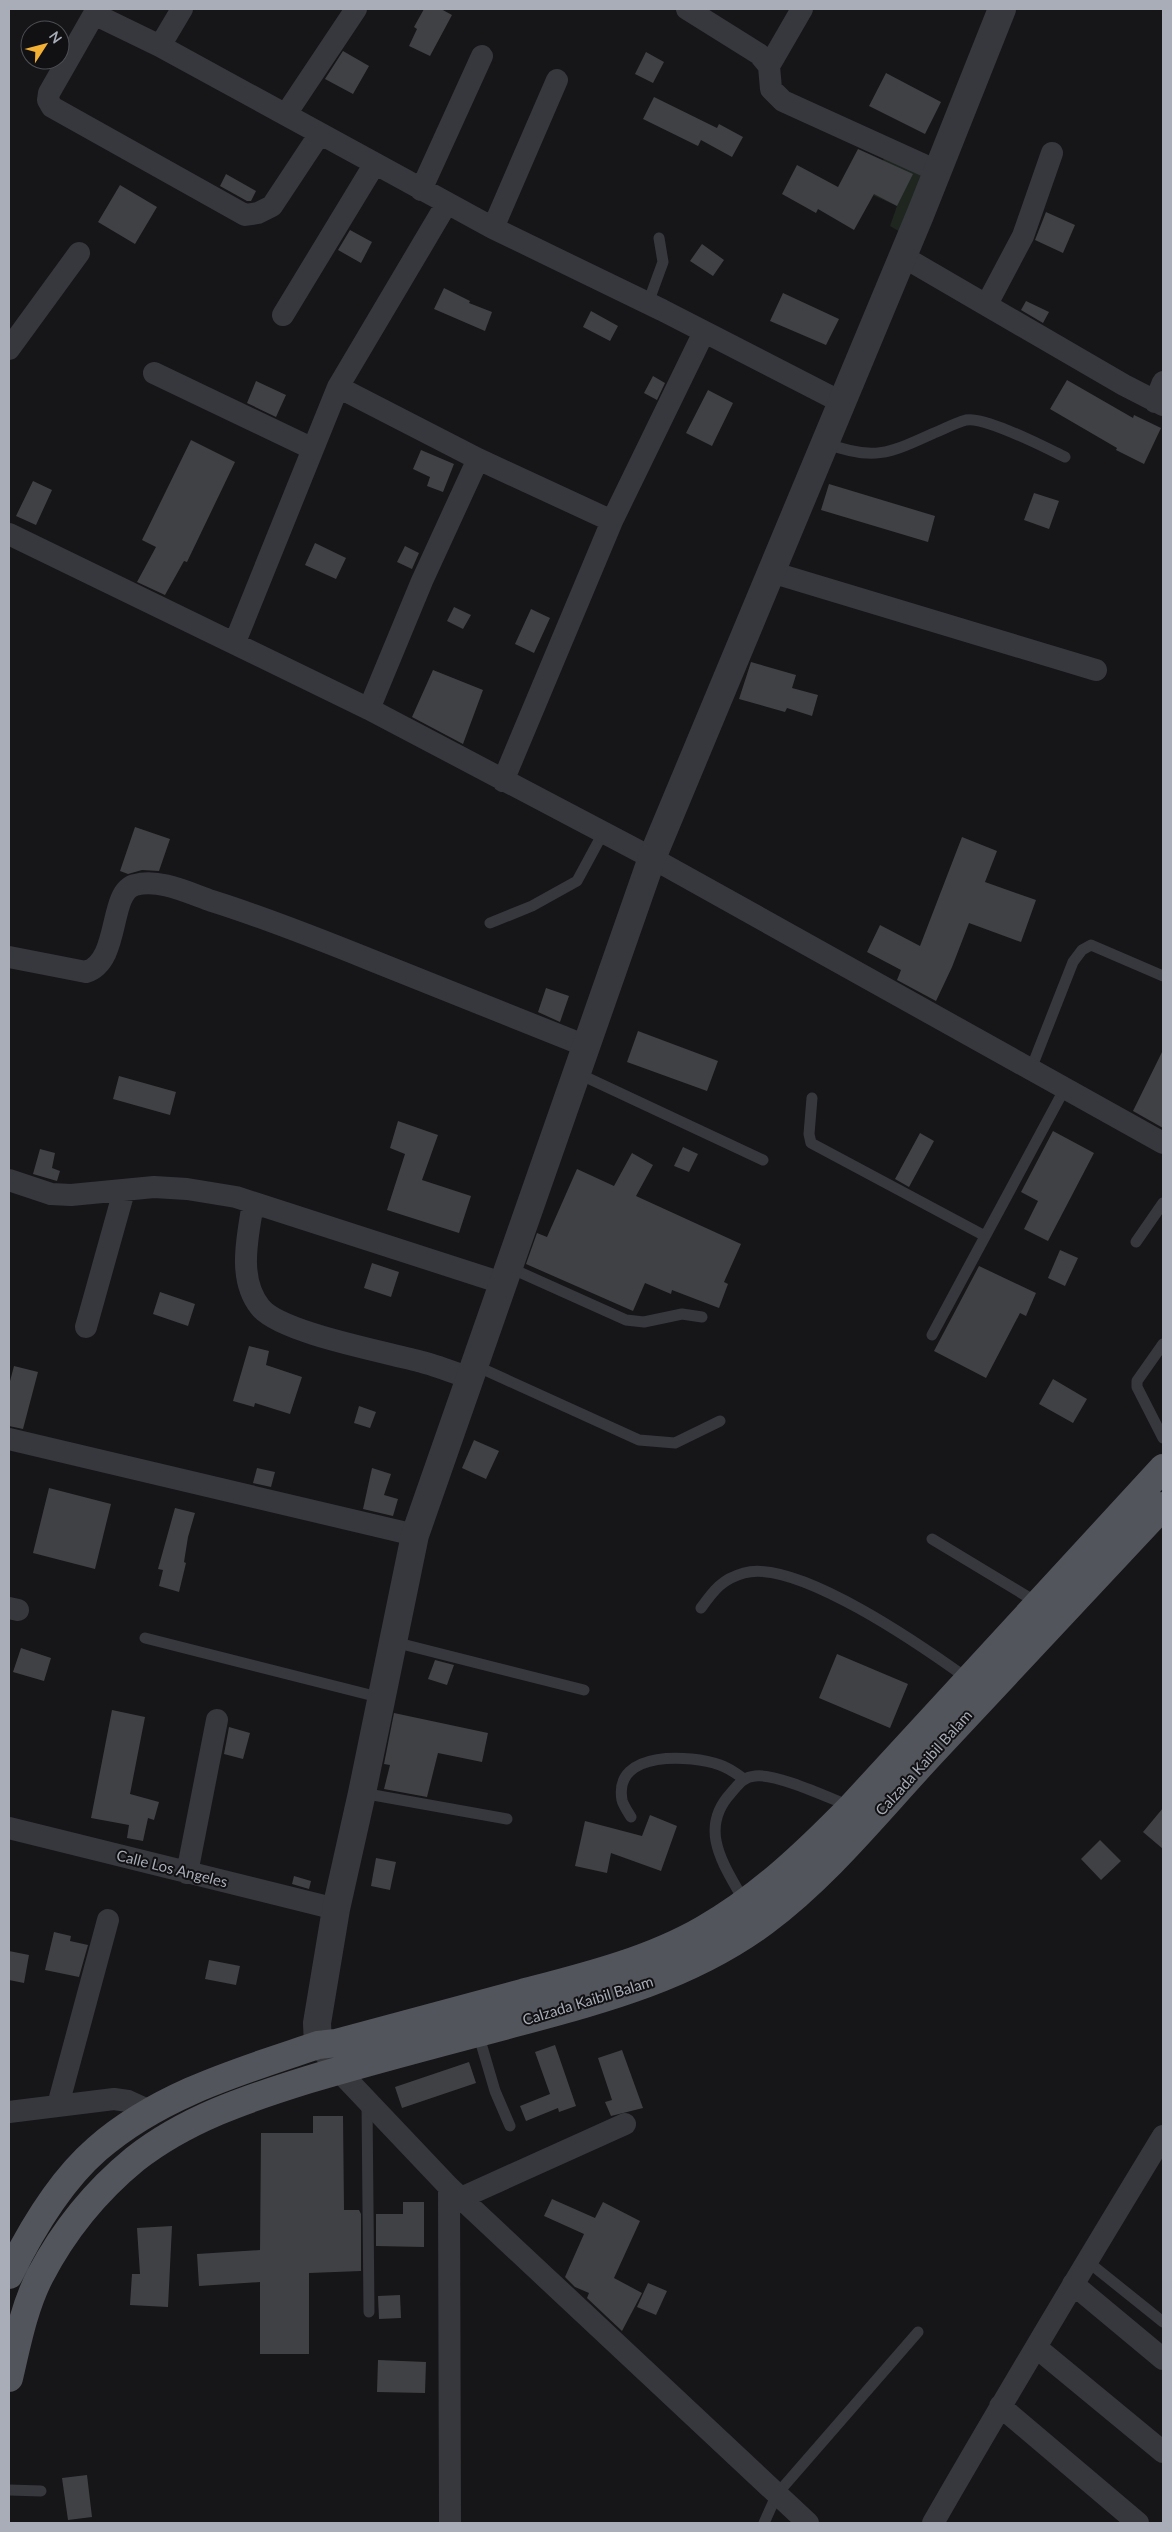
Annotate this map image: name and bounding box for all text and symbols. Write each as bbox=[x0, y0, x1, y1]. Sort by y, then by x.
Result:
north arrow bbox=[20, 20, 70, 70]
text: N bbox=[46, 28, 66, 46]
street label: Calzada Kaibil Balam bbox=[871, 1706, 975, 1819]
street label: Calle Los Angeles bbox=[115, 1846, 230, 1891]
street label: Calzada Kaibil Balam bbox=[520, 1972, 655, 2028]

